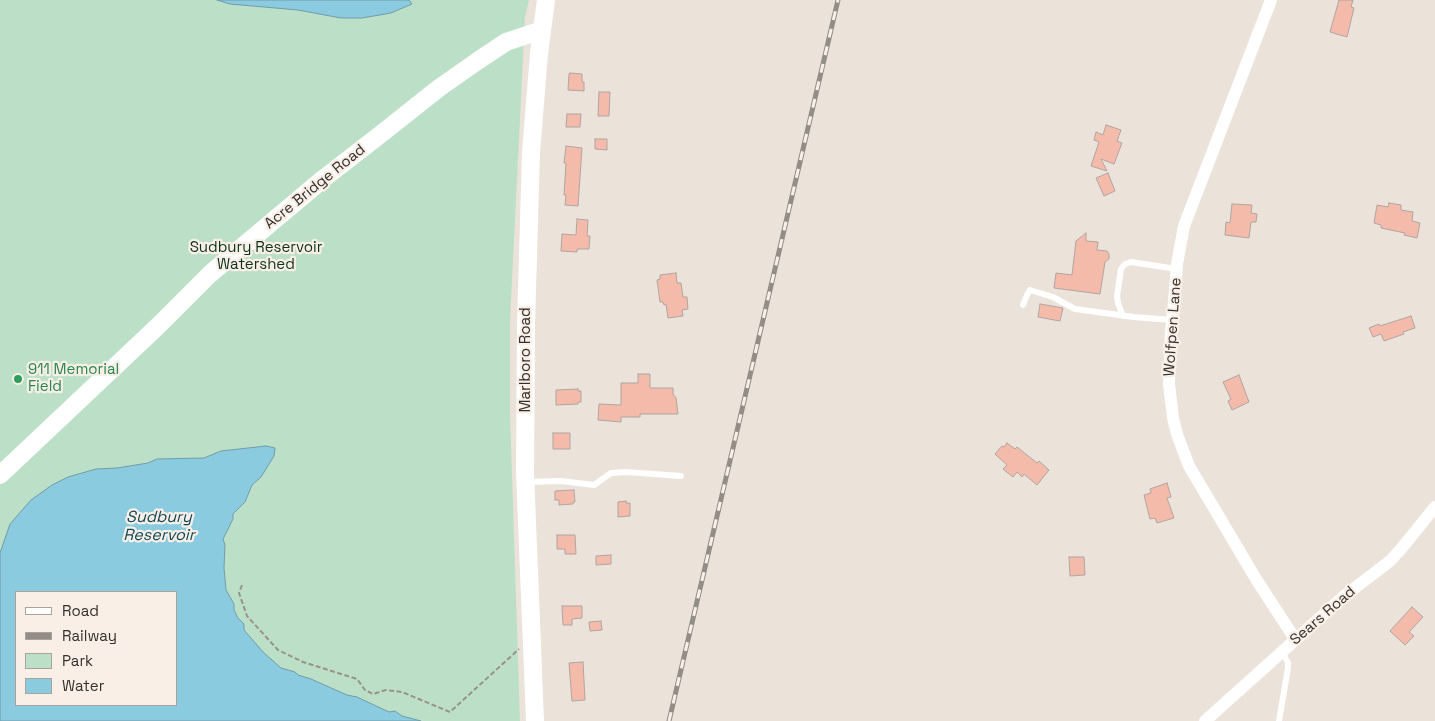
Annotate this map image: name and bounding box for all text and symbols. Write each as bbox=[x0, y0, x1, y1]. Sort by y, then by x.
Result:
street label: Acre Bridge Road bbox=[261, 141, 369, 233]
park label: Sudbury Reservoir Watershed bbox=[190, 239, 322, 274]
street label: Wolfpen Lane bbox=[1161, 277, 1185, 377]
street label: Marlboro Road bbox=[517, 307, 535, 413]
place label: 911 Memorial Field bbox=[28, 361, 119, 396]
marker: 911 Memorial Field bbox=[12, 373, 24, 385]
water label: Sudbury Reservoir bbox=[123, 508, 195, 546]
street label: Sears Road bbox=[1287, 583, 1359, 649]
legend bbox=[15, 591, 178, 706]
text: Road bbox=[62, 601, 99, 620]
text: Railway bbox=[62, 626, 117, 645]
text: Park bbox=[62, 651, 93, 670]
text: Water bbox=[62, 676, 104, 695]

